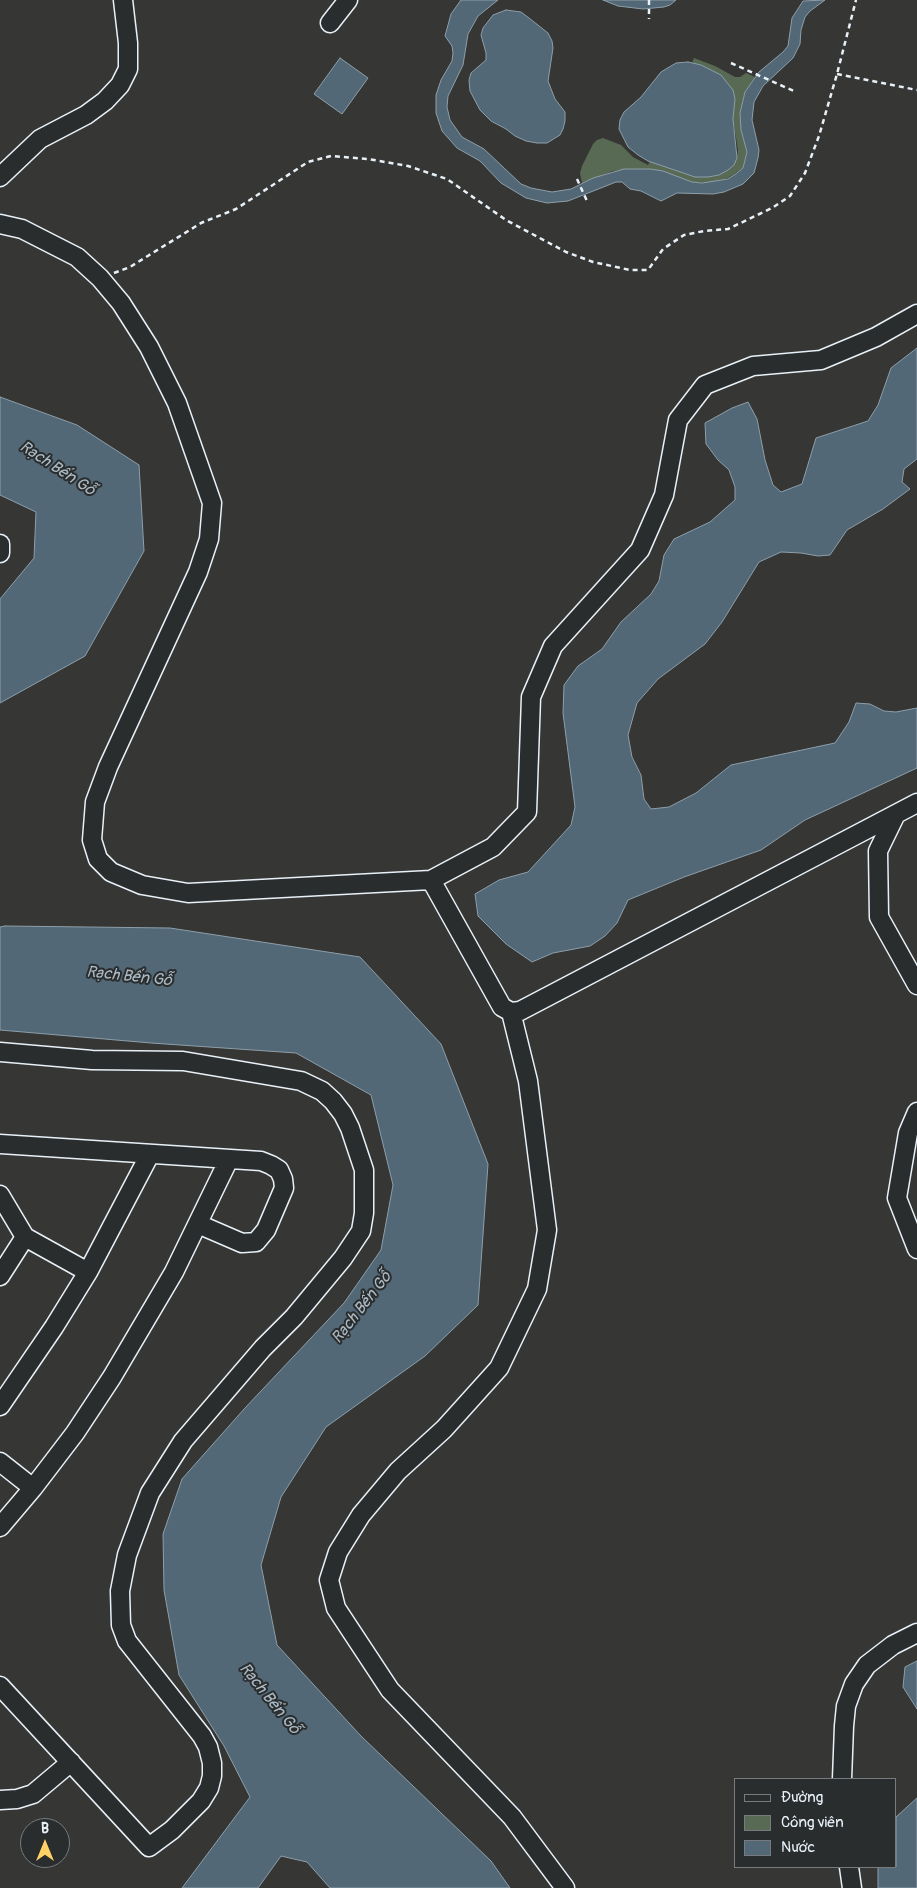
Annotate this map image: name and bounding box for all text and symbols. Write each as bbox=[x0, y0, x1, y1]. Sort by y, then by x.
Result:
water label: Rạch Bến Gỗ bbox=[16, 438, 98, 500]
water label: Rạch Bến Gỗ bbox=[85, 963, 173, 991]
water label: Rạch Bến Gỗ bbox=[328, 1268, 396, 1348]
water label: Rạch Bến Gỗ bbox=[235, 1660, 303, 1738]
legend bbox=[734, 1778, 897, 1868]
text: Đường bbox=[781, 1788, 823, 1807]
text: Công viên bbox=[781, 1813, 844, 1832]
north arrow bbox=[20, 1818, 70, 1868]
text: B bbox=[41, 1820, 49, 1837]
text: Nước bbox=[781, 1838, 815, 1857]

